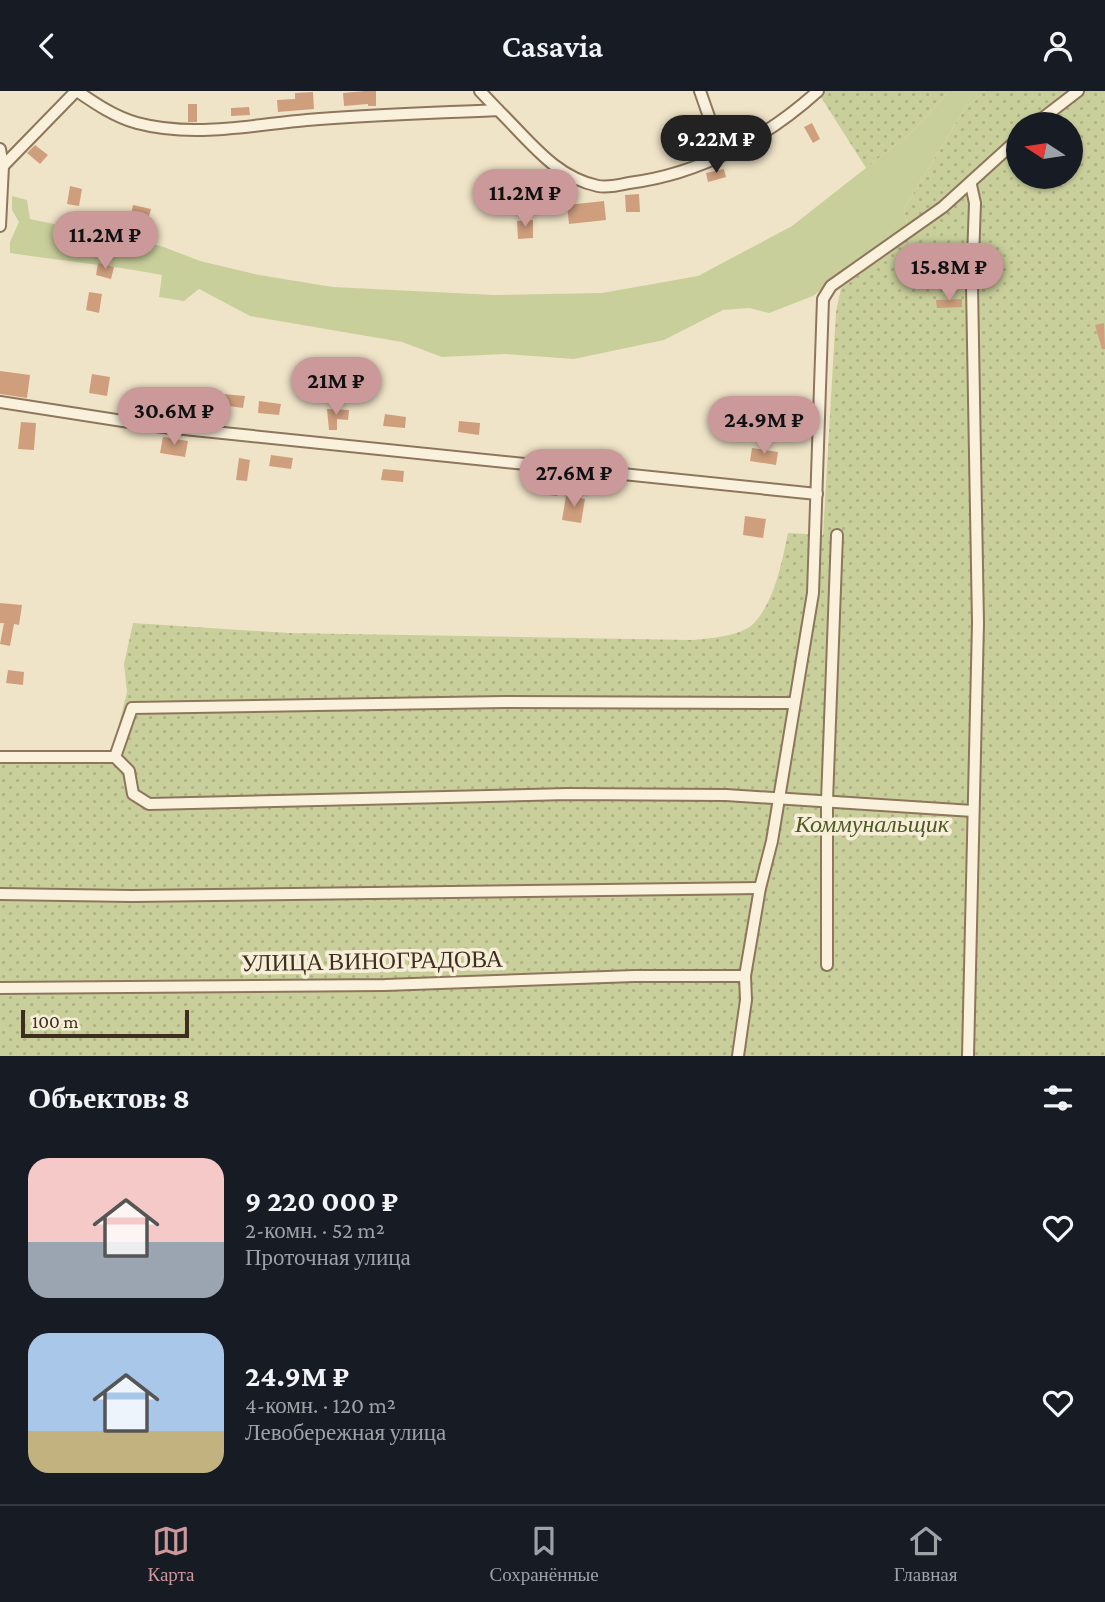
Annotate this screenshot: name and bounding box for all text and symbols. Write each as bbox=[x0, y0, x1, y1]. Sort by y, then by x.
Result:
icon: back bbox=[28, 27, 66, 65]
icon: person bbox=[1039, 27, 1077, 65]
text: Casavia bbox=[502, 28, 603, 64]
north arrow bbox=[1006, 112, 1083, 189]
map controls bbox=[1006, 112, 1083, 189]
pin: 9.22M ₽ bbox=[651, 115, 781, 175]
text: 9.22M ₽ bbox=[677, 125, 755, 151]
pin: 11.2M ₽ bbox=[460, 169, 590, 229]
text: 11.2M ₽ bbox=[489, 179, 561, 205]
pin: 11.2M ₽ bbox=[40, 211, 170, 271]
text: 11.2M ₽ bbox=[69, 221, 141, 247]
pin: 15.8M ₽ bbox=[884, 243, 1014, 303]
text: 15.8M ₽ bbox=[911, 253, 987, 279]
pin: 21M ₽ bbox=[287, 357, 385, 417]
text: 21M ₽ bbox=[307, 367, 365, 393]
pin: 30.6M ₽ bbox=[109, 387, 239, 447]
text: 30.6M ₽ bbox=[134, 397, 214, 423]
pin: 24.9M ₽ bbox=[699, 397, 829, 456]
text: 24.9M ₽ bbox=[724, 406, 804, 432]
pin: 27.6M ₽ bbox=[509, 449, 639, 509]
text: 27.6M ₽ bbox=[535, 459, 613, 485]
park label: Коммунальщик bbox=[794, 810, 950, 837]
street label: УЛИЦА ВИНОГРАДОВА bbox=[241, 945, 504, 976]
scale bar bbox=[21, 1007, 189, 1039]
text: 100 m bbox=[32, 1011, 79, 1032]
icon: filters bbox=[1039, 1079, 1077, 1117]
text: Объектов: 8 bbox=[28, 1081, 190, 1114]
text: 9 220 000 ₽ bbox=[245, 1184, 398, 1217]
icon: home bbox=[84, 1186, 168, 1270]
icon: heart bbox=[1039, 1209, 1077, 1247]
text: 2-комн. · 52 m² bbox=[245, 1217, 385, 1243]
text: Проточная улица bbox=[245, 1244, 411, 1270]
text: 24.9M ₽ bbox=[245, 1359, 349, 1392]
icon: home bbox=[84, 1361, 168, 1445]
icon: heart bbox=[1039, 1384, 1077, 1422]
text: 4-комн. · 120 m² bbox=[245, 1392, 396, 1418]
text: Левобережная улица bbox=[245, 1419, 446, 1445]
tab: Карта bbox=[147, 1522, 195, 1586]
tab: Сохранённые bbox=[489, 1522, 599, 1586]
tab: Главная bbox=[894, 1522, 958, 1586]

